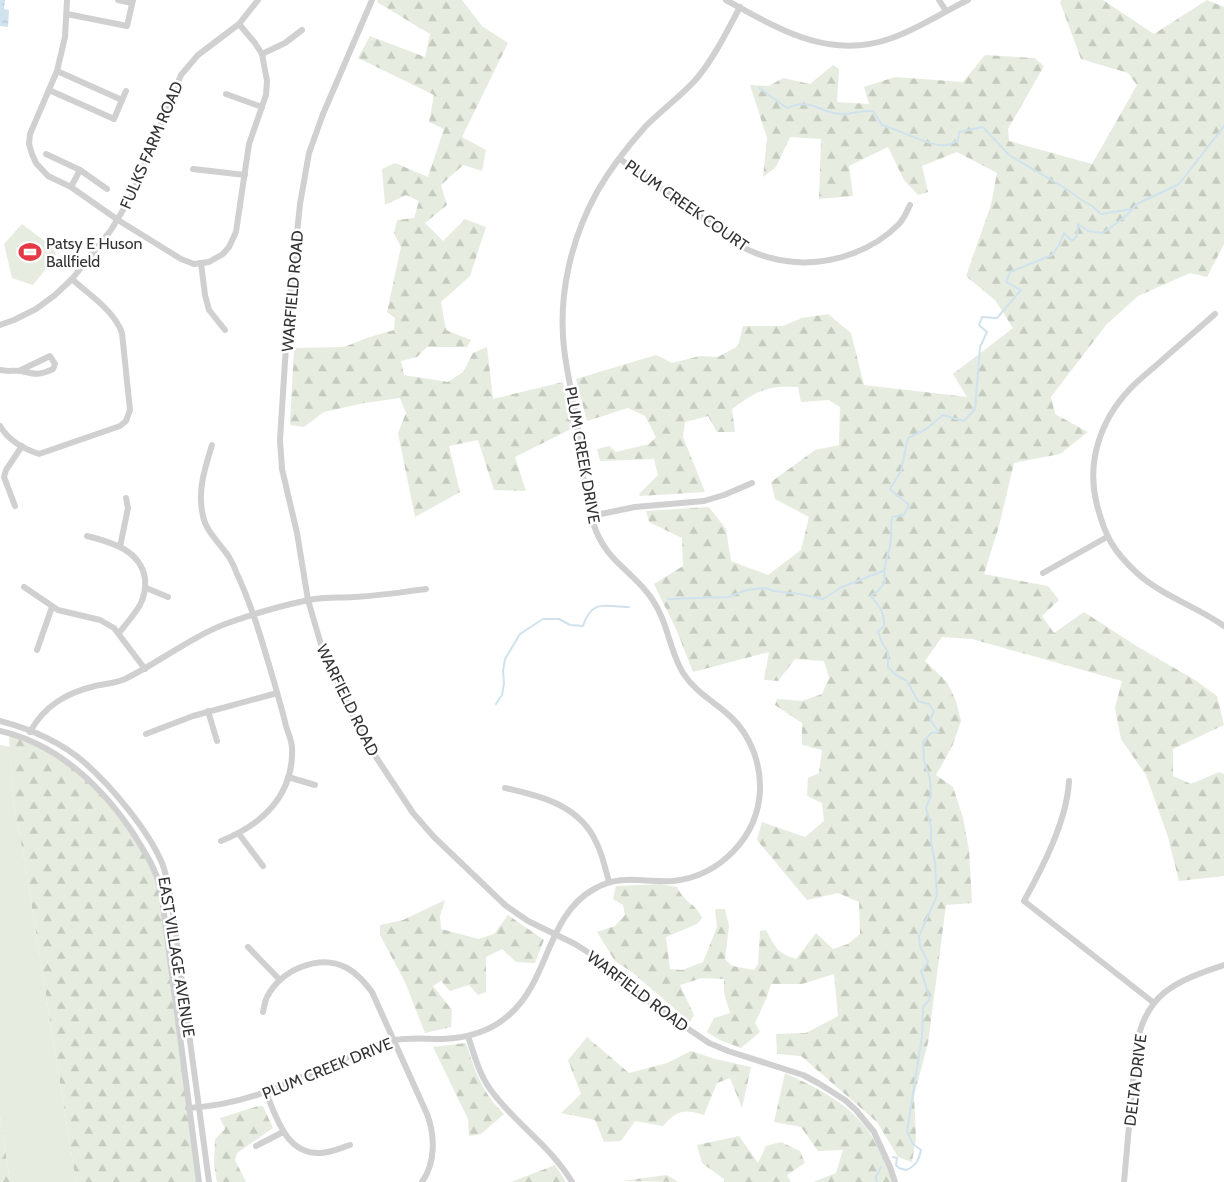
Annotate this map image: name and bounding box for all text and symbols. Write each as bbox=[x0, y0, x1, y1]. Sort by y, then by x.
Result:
street label: FULKS FARM ROAD bbox=[116, 79, 187, 212]
street label: PLUM CREEK COURT bbox=[621, 156, 752, 255]
street label: WARFIELD ROAD bbox=[278, 230, 307, 353]
place label: Patsy E Huson Ballfield bbox=[46, 234, 143, 271]
sports icon: Patsy E Huson Ballfield bbox=[17, 239, 43, 265]
street label: PLUM CREEK DRIVE bbox=[561, 385, 604, 525]
street label: WARFIELD ROAD bbox=[312, 641, 383, 759]
street label: EAST VILLAGE AVENUE bbox=[154, 875, 199, 1039]
street label: WARFIELD ROAD bbox=[583, 947, 692, 1036]
street label: DELTA DRIVE bbox=[1120, 1033, 1151, 1127]
street label: PLUM CREEK DRIVE bbox=[259, 1034, 395, 1103]

